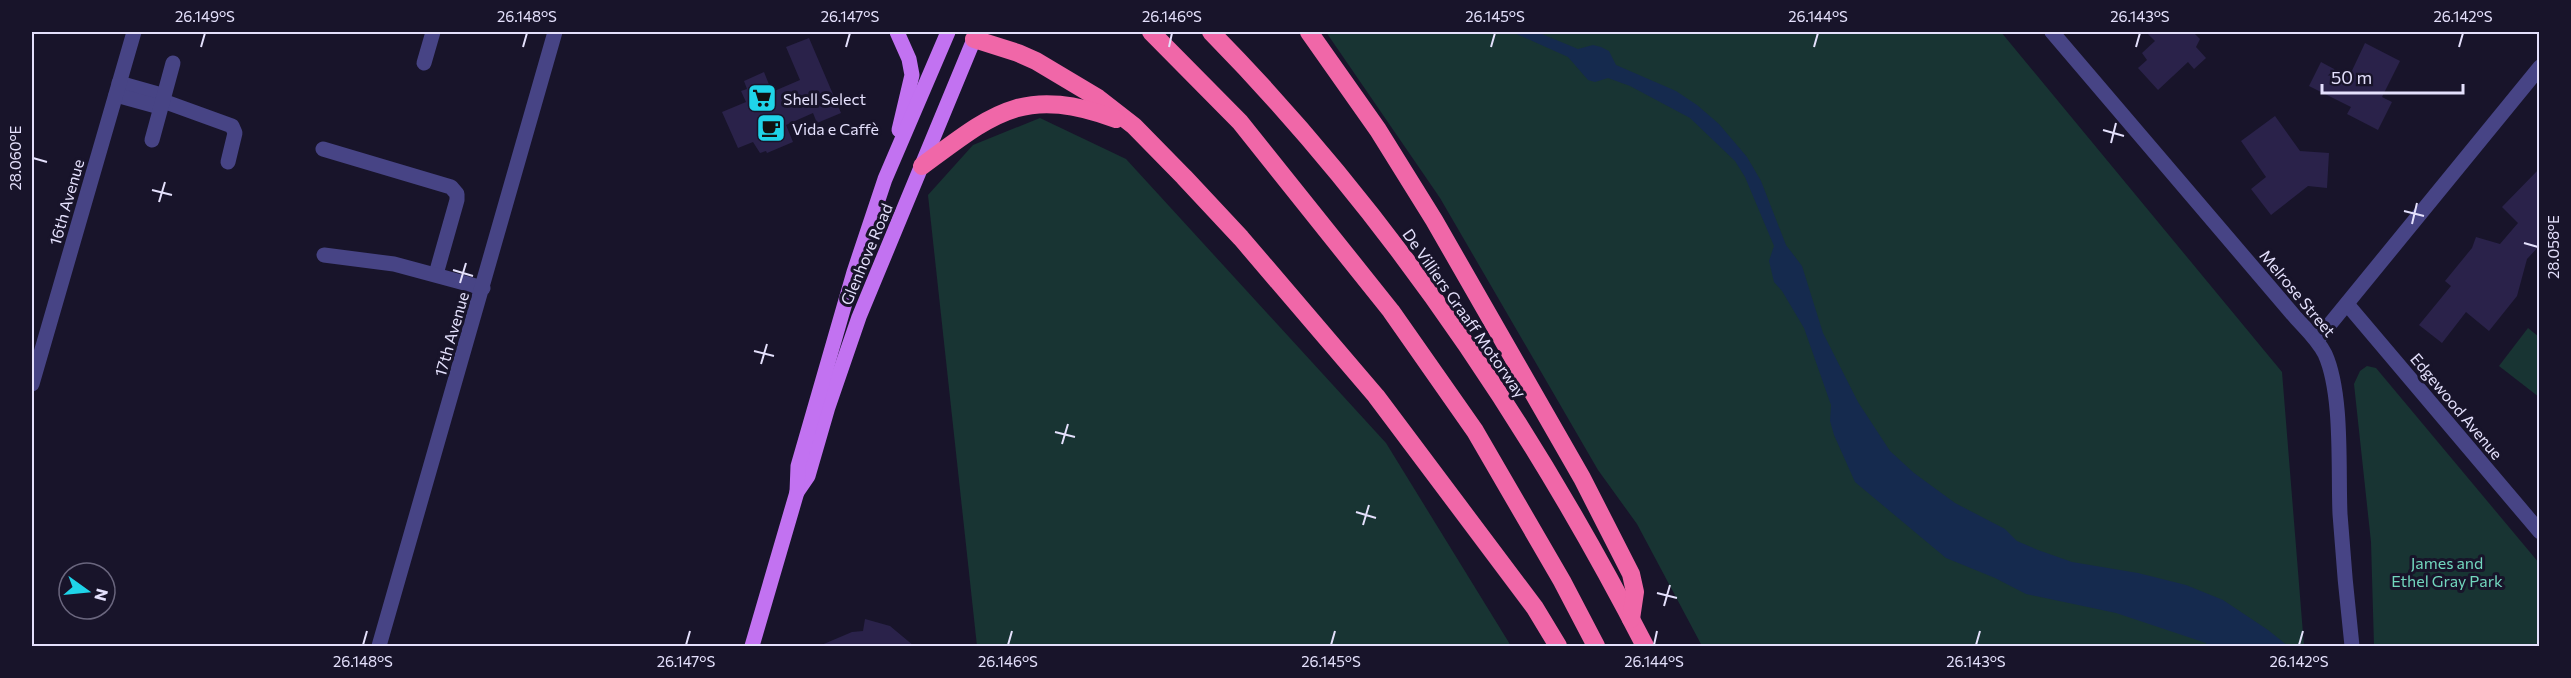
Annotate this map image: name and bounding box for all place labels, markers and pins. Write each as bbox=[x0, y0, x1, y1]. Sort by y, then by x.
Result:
supermarket icon: Shell Select bbox=[746, 82, 778, 114]
place label: Shell Select bbox=[783, 89, 866, 108]
cafe icon: Vida e Caffè bbox=[755, 112, 787, 144]
place label: Vida e Caffè bbox=[792, 119, 879, 138]

